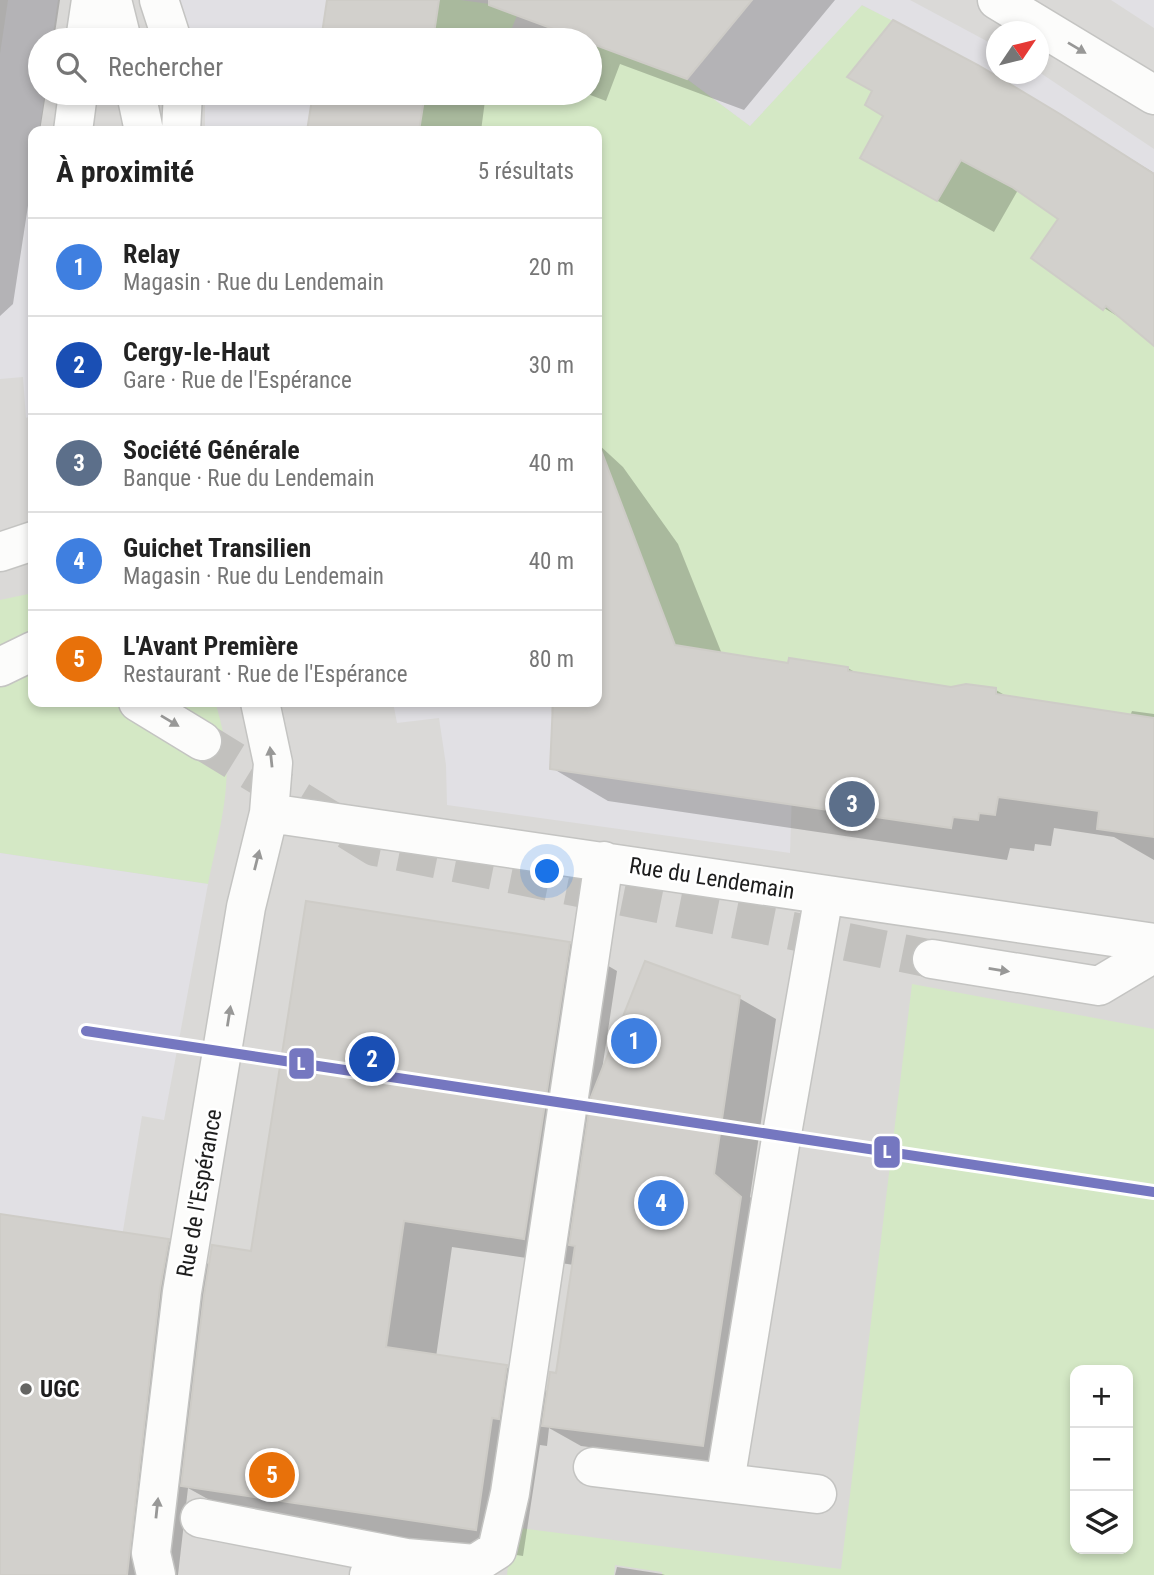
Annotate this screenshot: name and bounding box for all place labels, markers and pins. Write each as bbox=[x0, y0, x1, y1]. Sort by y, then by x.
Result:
pin: 3 bbox=[829, 778, 875, 830]
pin: 1 bbox=[611, 1015, 657, 1067]
pin: 2 bbox=[349, 1033, 395, 1085]
pin: 4 bbox=[638, 1177, 684, 1229]
place label: UGC bbox=[40, 1376, 80, 1403]
marker: UGC bbox=[18, 1381, 34, 1397]
pin: 5 bbox=[249, 1449, 295, 1501]

